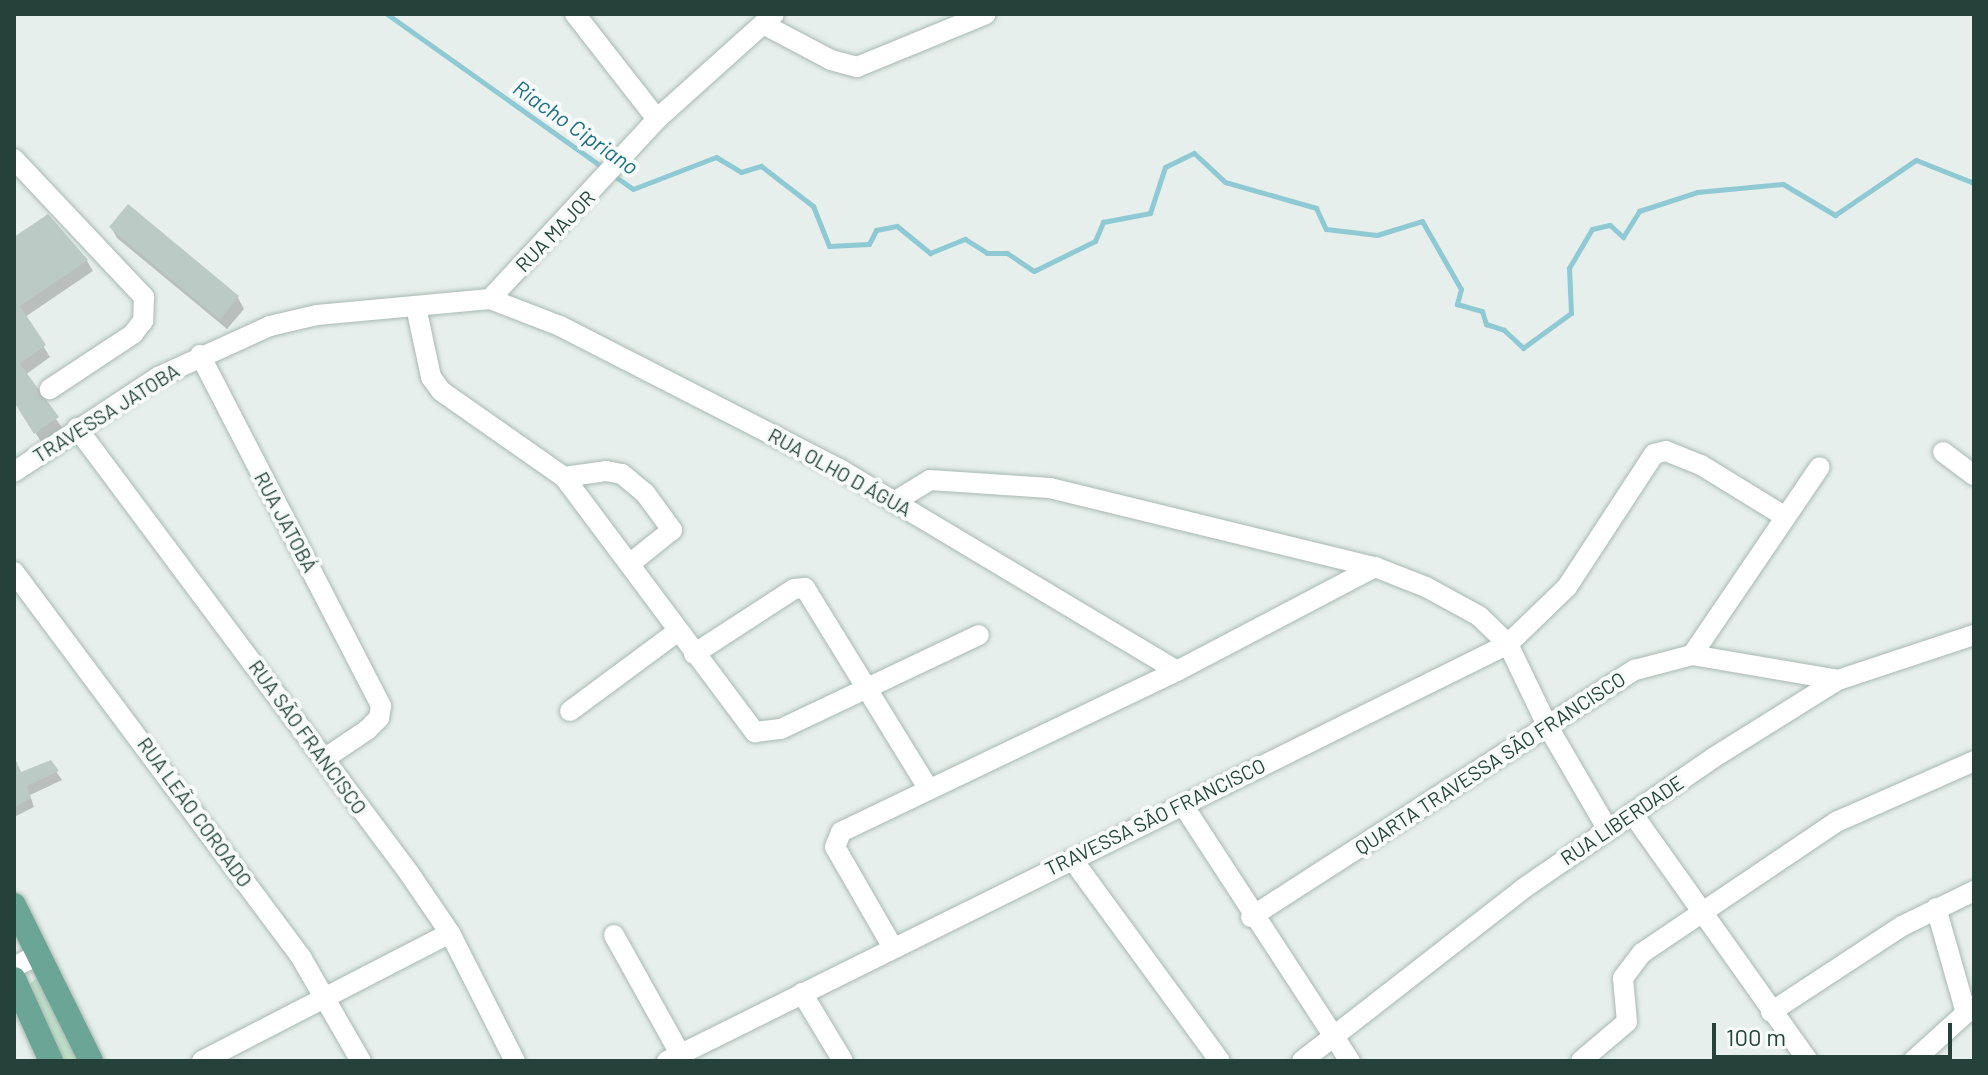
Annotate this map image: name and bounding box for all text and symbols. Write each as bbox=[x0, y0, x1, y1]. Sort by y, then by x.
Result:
water label: Riacho Cipriano bbox=[508, 74, 644, 180]
street label: RUA MAJOR bbox=[510, 185, 600, 277]
street label: TRAVESSA JATOBA bbox=[28, 358, 184, 468]
street label: RUA OLHO D ÁGUA bbox=[764, 423, 916, 521]
street label: RUA JATOBÁ bbox=[249, 468, 323, 576]
street label: RUA SÃO FRANCISCO bbox=[244, 655, 372, 819]
street label: QUARTA TRAVESSA SÃO FRANCISCO bbox=[1350, 667, 1630, 859]
street label: RUA LEÃO COROADO bbox=[133, 732, 257, 892]
street label: TRAVESSA SÃO FRANCISCO bbox=[1041, 753, 1269, 881]
street label: RUA LIBERDADE bbox=[1556, 770, 1688, 870]
scale bar bbox=[1716, 1007, 1956, 1057]
text: 100 m bbox=[1726, 1022, 1786, 1051]

